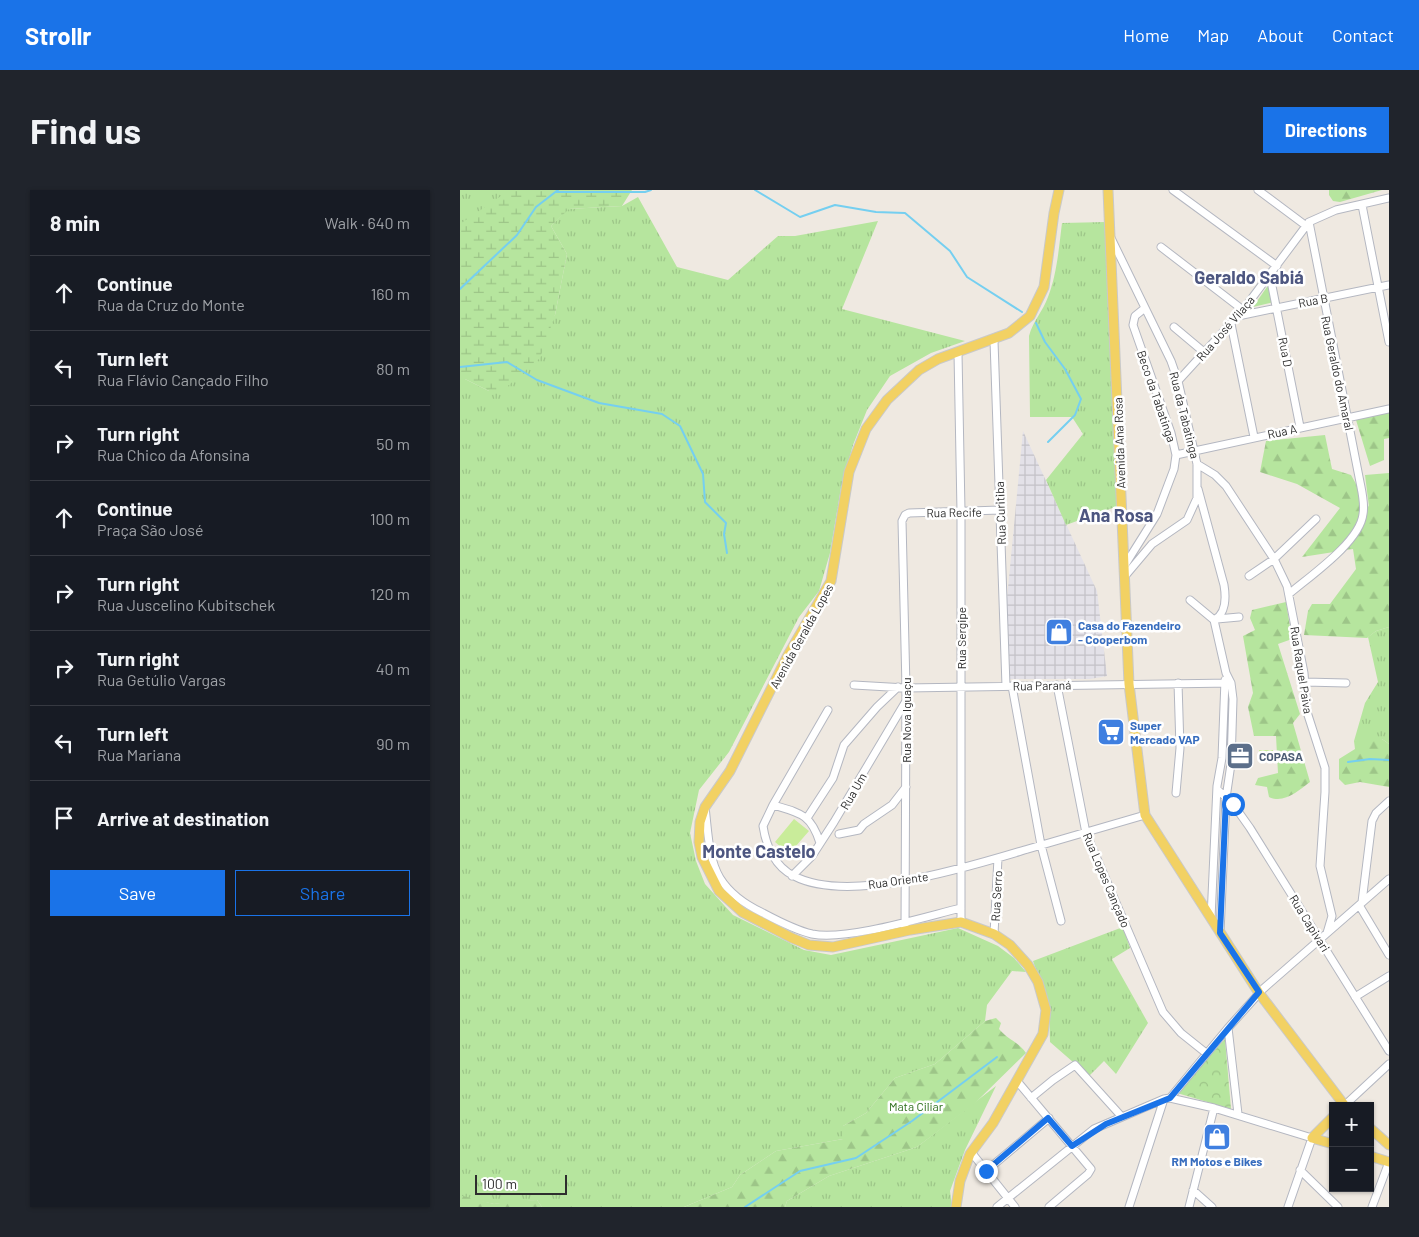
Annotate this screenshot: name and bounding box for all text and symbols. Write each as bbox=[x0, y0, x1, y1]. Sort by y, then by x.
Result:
text: Strollr bbox=[25, 21, 92, 50]
text: Home bbox=[1123, 24, 1169, 46]
text: Map bbox=[1197, 24, 1229, 46]
text: About bbox=[1257, 24, 1304, 46]
text: Contact bbox=[1332, 24, 1394, 46]
button: Directions bbox=[1263, 107, 1389, 153]
text: Find us bbox=[30, 109, 141, 151]
text: 8 min bbox=[50, 210, 100, 235]
text: Walk · 640 m bbox=[325, 213, 410, 232]
district label: Geraldo Sabiá bbox=[1194, 266, 1304, 288]
text: Continue bbox=[97, 272, 173, 295]
icon: ahead bbox=[50, 279, 78, 307]
text: 160 m bbox=[371, 284, 410, 303]
street label: Rua B bbox=[1297, 290, 1329, 310]
street label: Rua José Vilaça bbox=[1193, 293, 1257, 363]
text: Rua da Cruz do Monte bbox=[97, 295, 245, 314]
street label: Rua Geraldo do Amaral bbox=[1319, 314, 1357, 432]
street label: Rua D bbox=[1276, 336, 1296, 368]
text: Turn left bbox=[97, 347, 168, 370]
street label: Beco da Tabatinga bbox=[1135, 348, 1179, 444]
icon: left bbox=[50, 354, 78, 382]
text: 80 m bbox=[376, 359, 410, 378]
text: Rua Flávio Cançado Filho bbox=[97, 370, 269, 389]
street label: Rua da Tabatinga bbox=[1167, 370, 1203, 460]
street label: Avenida Ana Rosa bbox=[1110, 397, 1128, 489]
street label: Rua A bbox=[1266, 421, 1298, 441]
text: Turn right bbox=[97, 422, 179, 445]
icon: right bbox=[50, 429, 78, 457]
text: 50 m bbox=[376, 434, 410, 453]
text: Rua Chico da Afonsina bbox=[97, 445, 250, 464]
street label: Rua Curitiba bbox=[992, 481, 1008, 545]
text: Continue bbox=[97, 497, 173, 520]
icon: ahead bbox=[50, 504, 78, 532]
district label: Ana Rosa bbox=[1079, 504, 1153, 526]
street label: Rua Recife bbox=[926, 505, 982, 519]
text: 100 m bbox=[370, 509, 410, 528]
text: Praça São José bbox=[97, 520, 204, 539]
text: Turn right bbox=[97, 572, 179, 595]
icon: right bbox=[50, 579, 78, 607]
street label: Avenida Geralda Lopes bbox=[766, 581, 836, 691]
text: 120 m bbox=[370, 584, 410, 603]
text: Rua Juscelino Kubitschek bbox=[97, 595, 275, 614]
street label: Rua Sergipe bbox=[954, 607, 968, 669]
shop icon: Casa do Fazendeiro - Cooperbom bbox=[1044, 617, 1074, 647]
place label: Casa do Fazendeiro - Cooperbom bbox=[1078, 618, 1181, 646]
street label: Rua Raquel Paiva bbox=[1288, 625, 1316, 715]
text: Turn right bbox=[97, 647, 179, 670]
icon: right bbox=[50, 654, 78, 682]
text: 40 m bbox=[376, 659, 410, 678]
text: Rua Getúlio Vargas bbox=[97, 670, 226, 689]
street label: Rua Nova Iguaçu bbox=[899, 677, 913, 763]
street label: Rua Paraná bbox=[1013, 677, 1071, 693]
supermarket icon: Super Mercado VAP bbox=[1096, 717, 1126, 747]
place label: Super Mercado VAP bbox=[1130, 718, 1200, 746]
text: Turn left bbox=[97, 722, 168, 745]
icon: left bbox=[50, 729, 78, 757]
text: 90 m bbox=[376, 734, 410, 753]
office icon: COPASA bbox=[1225, 741, 1255, 771]
text: Rua Mariana bbox=[97, 745, 181, 764]
place label: COPASA bbox=[1259, 749, 1303, 763]
street label: Rua Um bbox=[837, 770, 869, 812]
route start bbox=[1222, 793, 1245, 816]
icon: arrive bbox=[50, 804, 78, 832]
text: Arrive at destination bbox=[97, 807, 269, 830]
street label: Rua Lopes Cançado bbox=[1081, 830, 1133, 930]
district label: Monte Castelo bbox=[702, 840, 816, 862]
street label: Rua Oriente bbox=[867, 869, 929, 891]
button: Save bbox=[50, 870, 225, 916]
button: Share bbox=[235, 870, 410, 916]
street label: Rua Serro bbox=[988, 870, 1004, 922]
street label: Rua Capivari bbox=[1287, 892, 1333, 954]
park label: Mata Ciliar bbox=[889, 1099, 944, 1113]
map controls bbox=[1329, 1102, 1374, 1192]
button: + bbox=[1329, 1102, 1374, 1147]
shop icon: RM Motos e Bikes bbox=[1202, 1122, 1232, 1152]
button: − bbox=[1329, 1147, 1374, 1192]
place label: RM Motos e Bikes bbox=[1172, 1154, 1262, 1168]
route end bbox=[975, 1160, 998, 1183]
scale bar bbox=[475, 1172, 568, 1195]
text: 100 m bbox=[482, 1175, 517, 1192]

